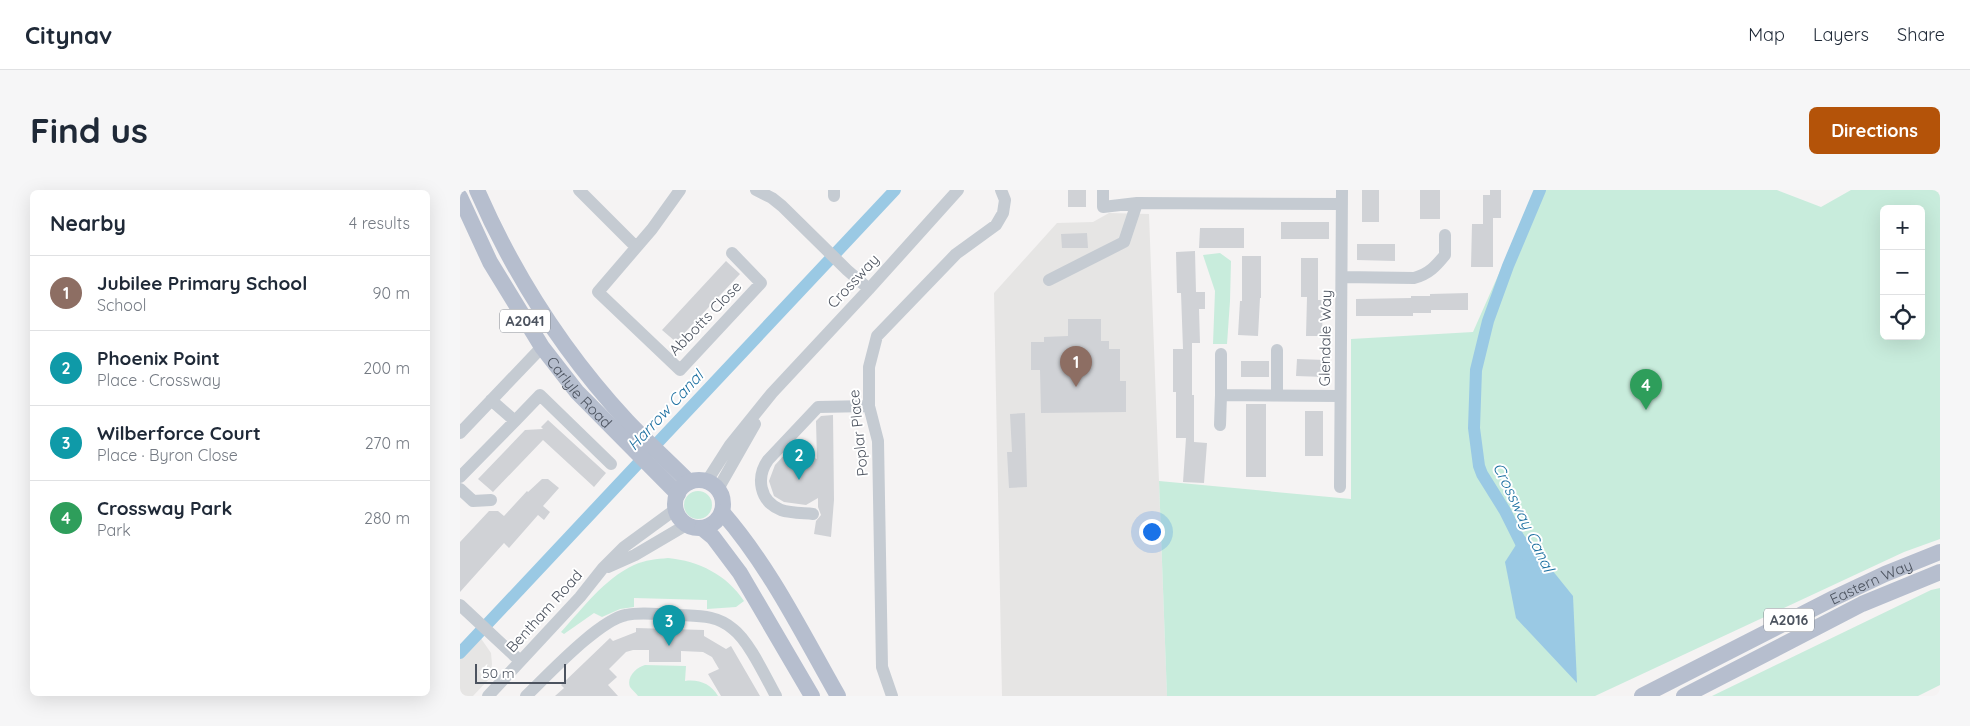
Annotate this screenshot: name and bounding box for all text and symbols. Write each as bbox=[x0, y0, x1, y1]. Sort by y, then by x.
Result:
text: Citynav bbox=[25, 20, 112, 50]
text: Map bbox=[1748, 23, 1785, 46]
text: Layers bbox=[1813, 23, 1869, 46]
text: Share bbox=[1897, 23, 1945, 46]
button: Directions bbox=[1809, 107, 1940, 154]
text: Find us bbox=[30, 108, 148, 152]
map controls bbox=[1880, 205, 1925, 340]
button: + bbox=[1880, 205, 1925, 250]
text: Nearby bbox=[50, 210, 126, 236]
text: 4 results bbox=[349, 213, 410, 233]
street label: Crossway bbox=[823, 250, 883, 312]
button: − bbox=[1880, 250, 1925, 295]
text: Jubilee Primary School bbox=[97, 271, 307, 295]
street label: Abbotts Close bbox=[665, 277, 745, 359]
text: 1 bbox=[63, 283, 69, 303]
text: 90 m bbox=[373, 283, 410, 303]
street label: Glendale Way bbox=[1315, 289, 1335, 387]
text: School bbox=[97, 295, 146, 315]
button: locate bbox=[1880, 295, 1925, 340]
road number: A2041 bbox=[500, 310, 550, 332]
text: Phoenix Point bbox=[97, 346, 220, 370]
pin: 1 bbox=[1060, 346, 1092, 387]
street label: Carlyle Road bbox=[543, 352, 617, 432]
text: 2 bbox=[61, 358, 71, 378]
text: 200 m bbox=[363, 358, 410, 378]
water label: Harrow Canal bbox=[623, 364, 709, 454]
pin: 4 bbox=[1630, 369, 1662, 410]
text: Place · Crossway bbox=[97, 370, 221, 390]
street label: Poplar Place bbox=[844, 389, 872, 477]
text: Wilberforce Court bbox=[97, 421, 261, 445]
text: 3 bbox=[62, 433, 70, 453]
text: 270 m bbox=[365, 433, 410, 453]
pin: 2 bbox=[783, 439, 815, 480]
text: Place · Byron Close bbox=[97, 445, 238, 465]
water label: Crossway Canal bbox=[1489, 459, 1560, 577]
text: Crossway Park bbox=[97, 496, 232, 520]
text: 4 bbox=[61, 508, 71, 528]
text: 280 m bbox=[364, 508, 410, 528]
your location bbox=[1139, 519, 1165, 545]
text: Park bbox=[97, 520, 131, 540]
street label: Eastern Way bbox=[1826, 555, 1915, 608]
street label: Bentham Road bbox=[502, 566, 586, 656]
pin: 3 bbox=[653, 605, 685, 646]
road number: A2016 bbox=[1764, 608, 1814, 632]
scale bar bbox=[475, 661, 566, 684]
text: 50 m bbox=[482, 664, 515, 682]

